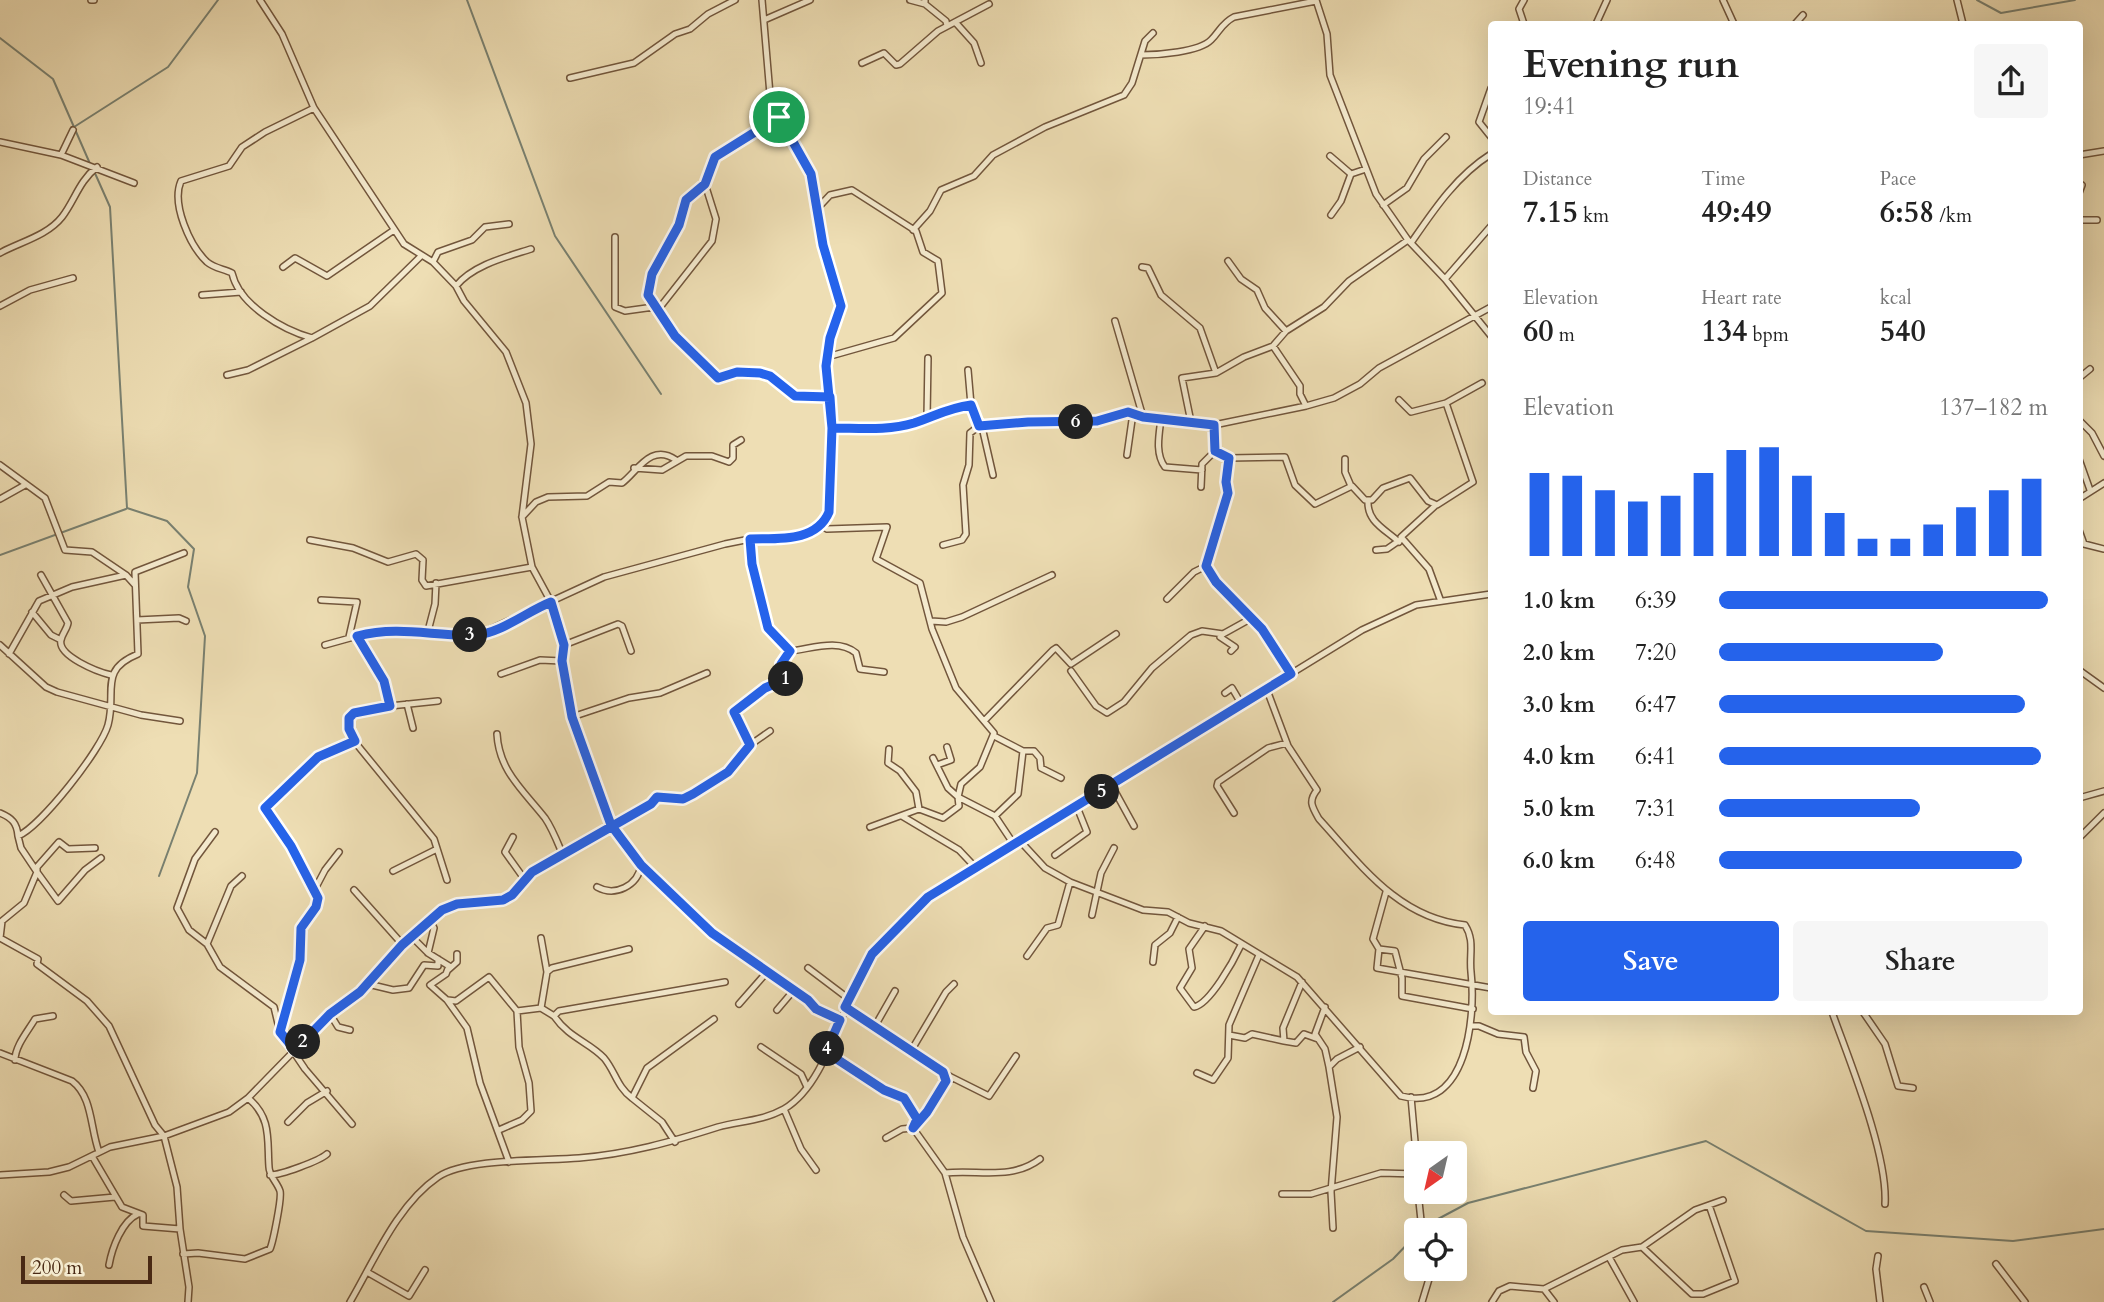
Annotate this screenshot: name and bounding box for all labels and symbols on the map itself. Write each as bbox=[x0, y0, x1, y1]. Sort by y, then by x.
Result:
pin bbox=[749, 87, 809, 147]
pin: 6 bbox=[1058, 404, 1094, 440]
pin: 3 bbox=[452, 618, 488, 652]
pin: 1 bbox=[768, 662, 804, 696]
pin: 5 bbox=[1084, 774, 1120, 810]
pin: 2 bbox=[286, 1024, 320, 1060]
pin: 4 bbox=[810, 1032, 844, 1066]
north arrow bbox=[1404, 1141, 1466, 1204]
scale bar bbox=[21, 1253, 152, 1285]

